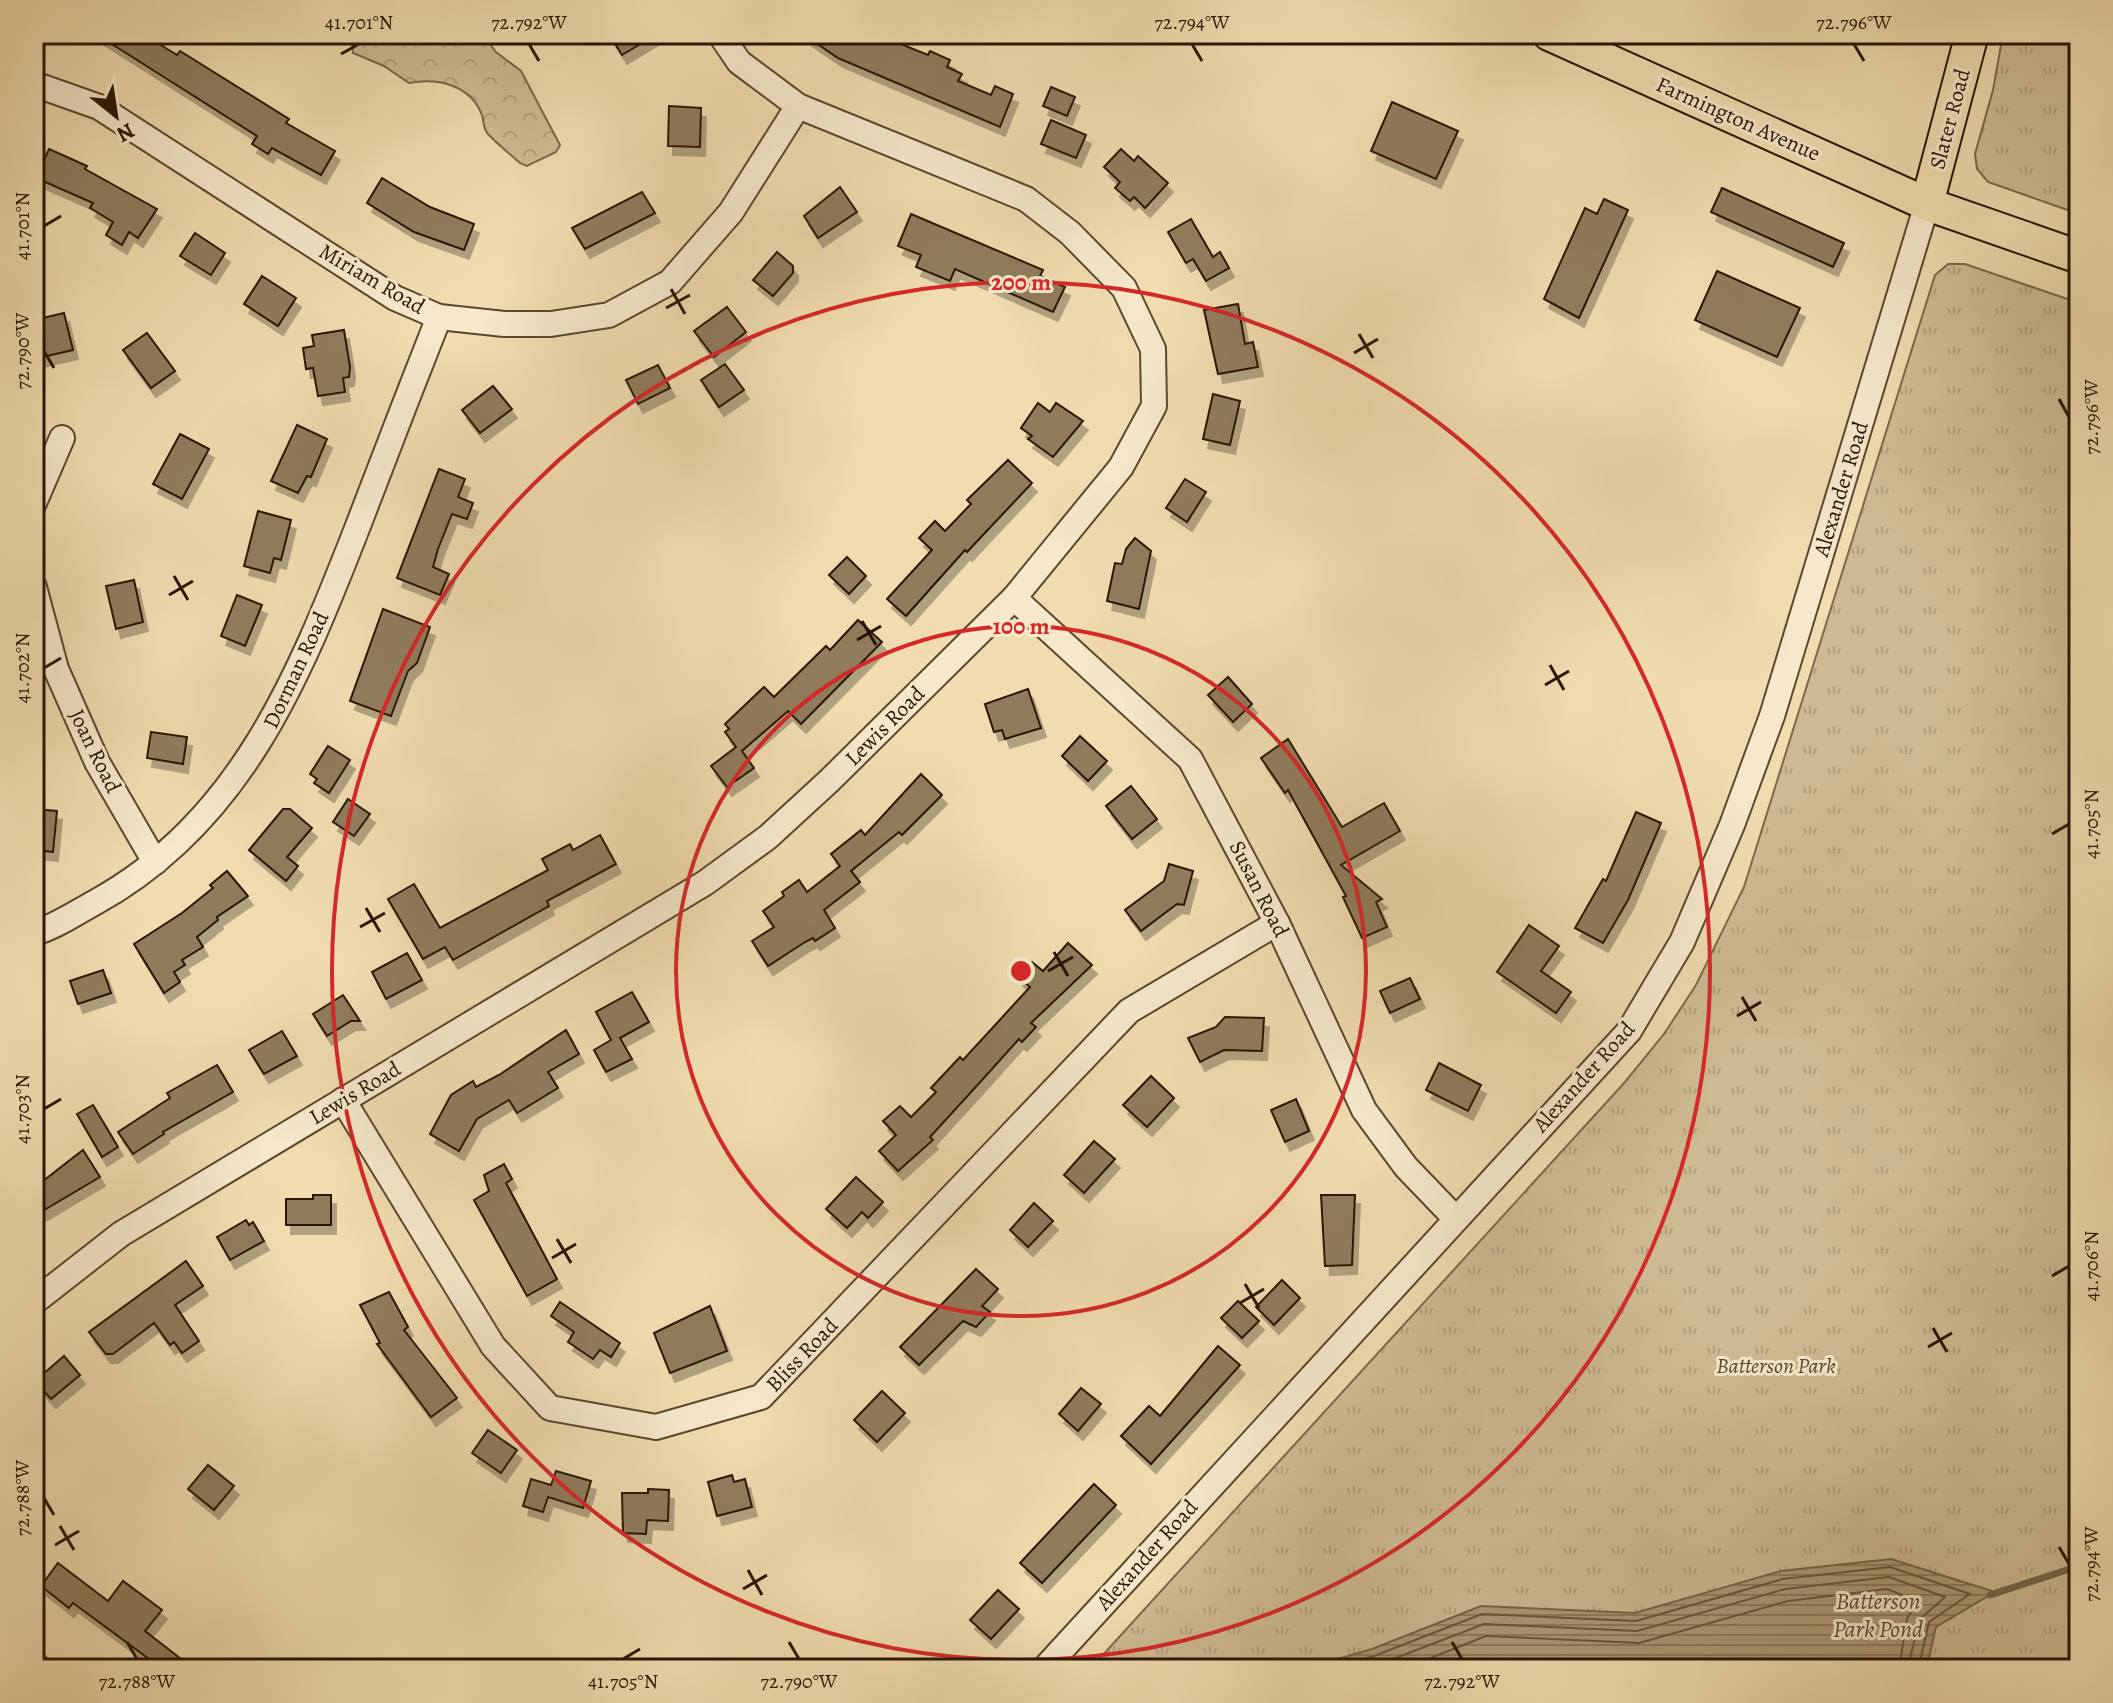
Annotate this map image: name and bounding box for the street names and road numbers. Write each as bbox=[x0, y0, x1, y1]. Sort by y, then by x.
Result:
street label: Slater Road bbox=[1922, 65, 1978, 173]
street label: Farmington Avenue bbox=[1651, 69, 1825, 169]
street label: Miriam Road bbox=[313, 237, 431, 322]
street label: Alexander Road bbox=[1806, 418, 1876, 561]
street label: Dorman Road bbox=[256, 607, 336, 733]
street label: Lewis Road bbox=[838, 679, 932, 773]
street label: Joan Road bbox=[62, 704, 128, 798]
street label: Susan Road bbox=[1222, 835, 1296, 943]
street label: Alexander Road bbox=[1525, 1015, 1642, 1140]
street label: Lewis Road bbox=[304, 1054, 406, 1132]
street label: Bliss Road bbox=[759, 1311, 845, 1399]
street label: Alexander Road bbox=[1088, 1493, 1205, 1618]

